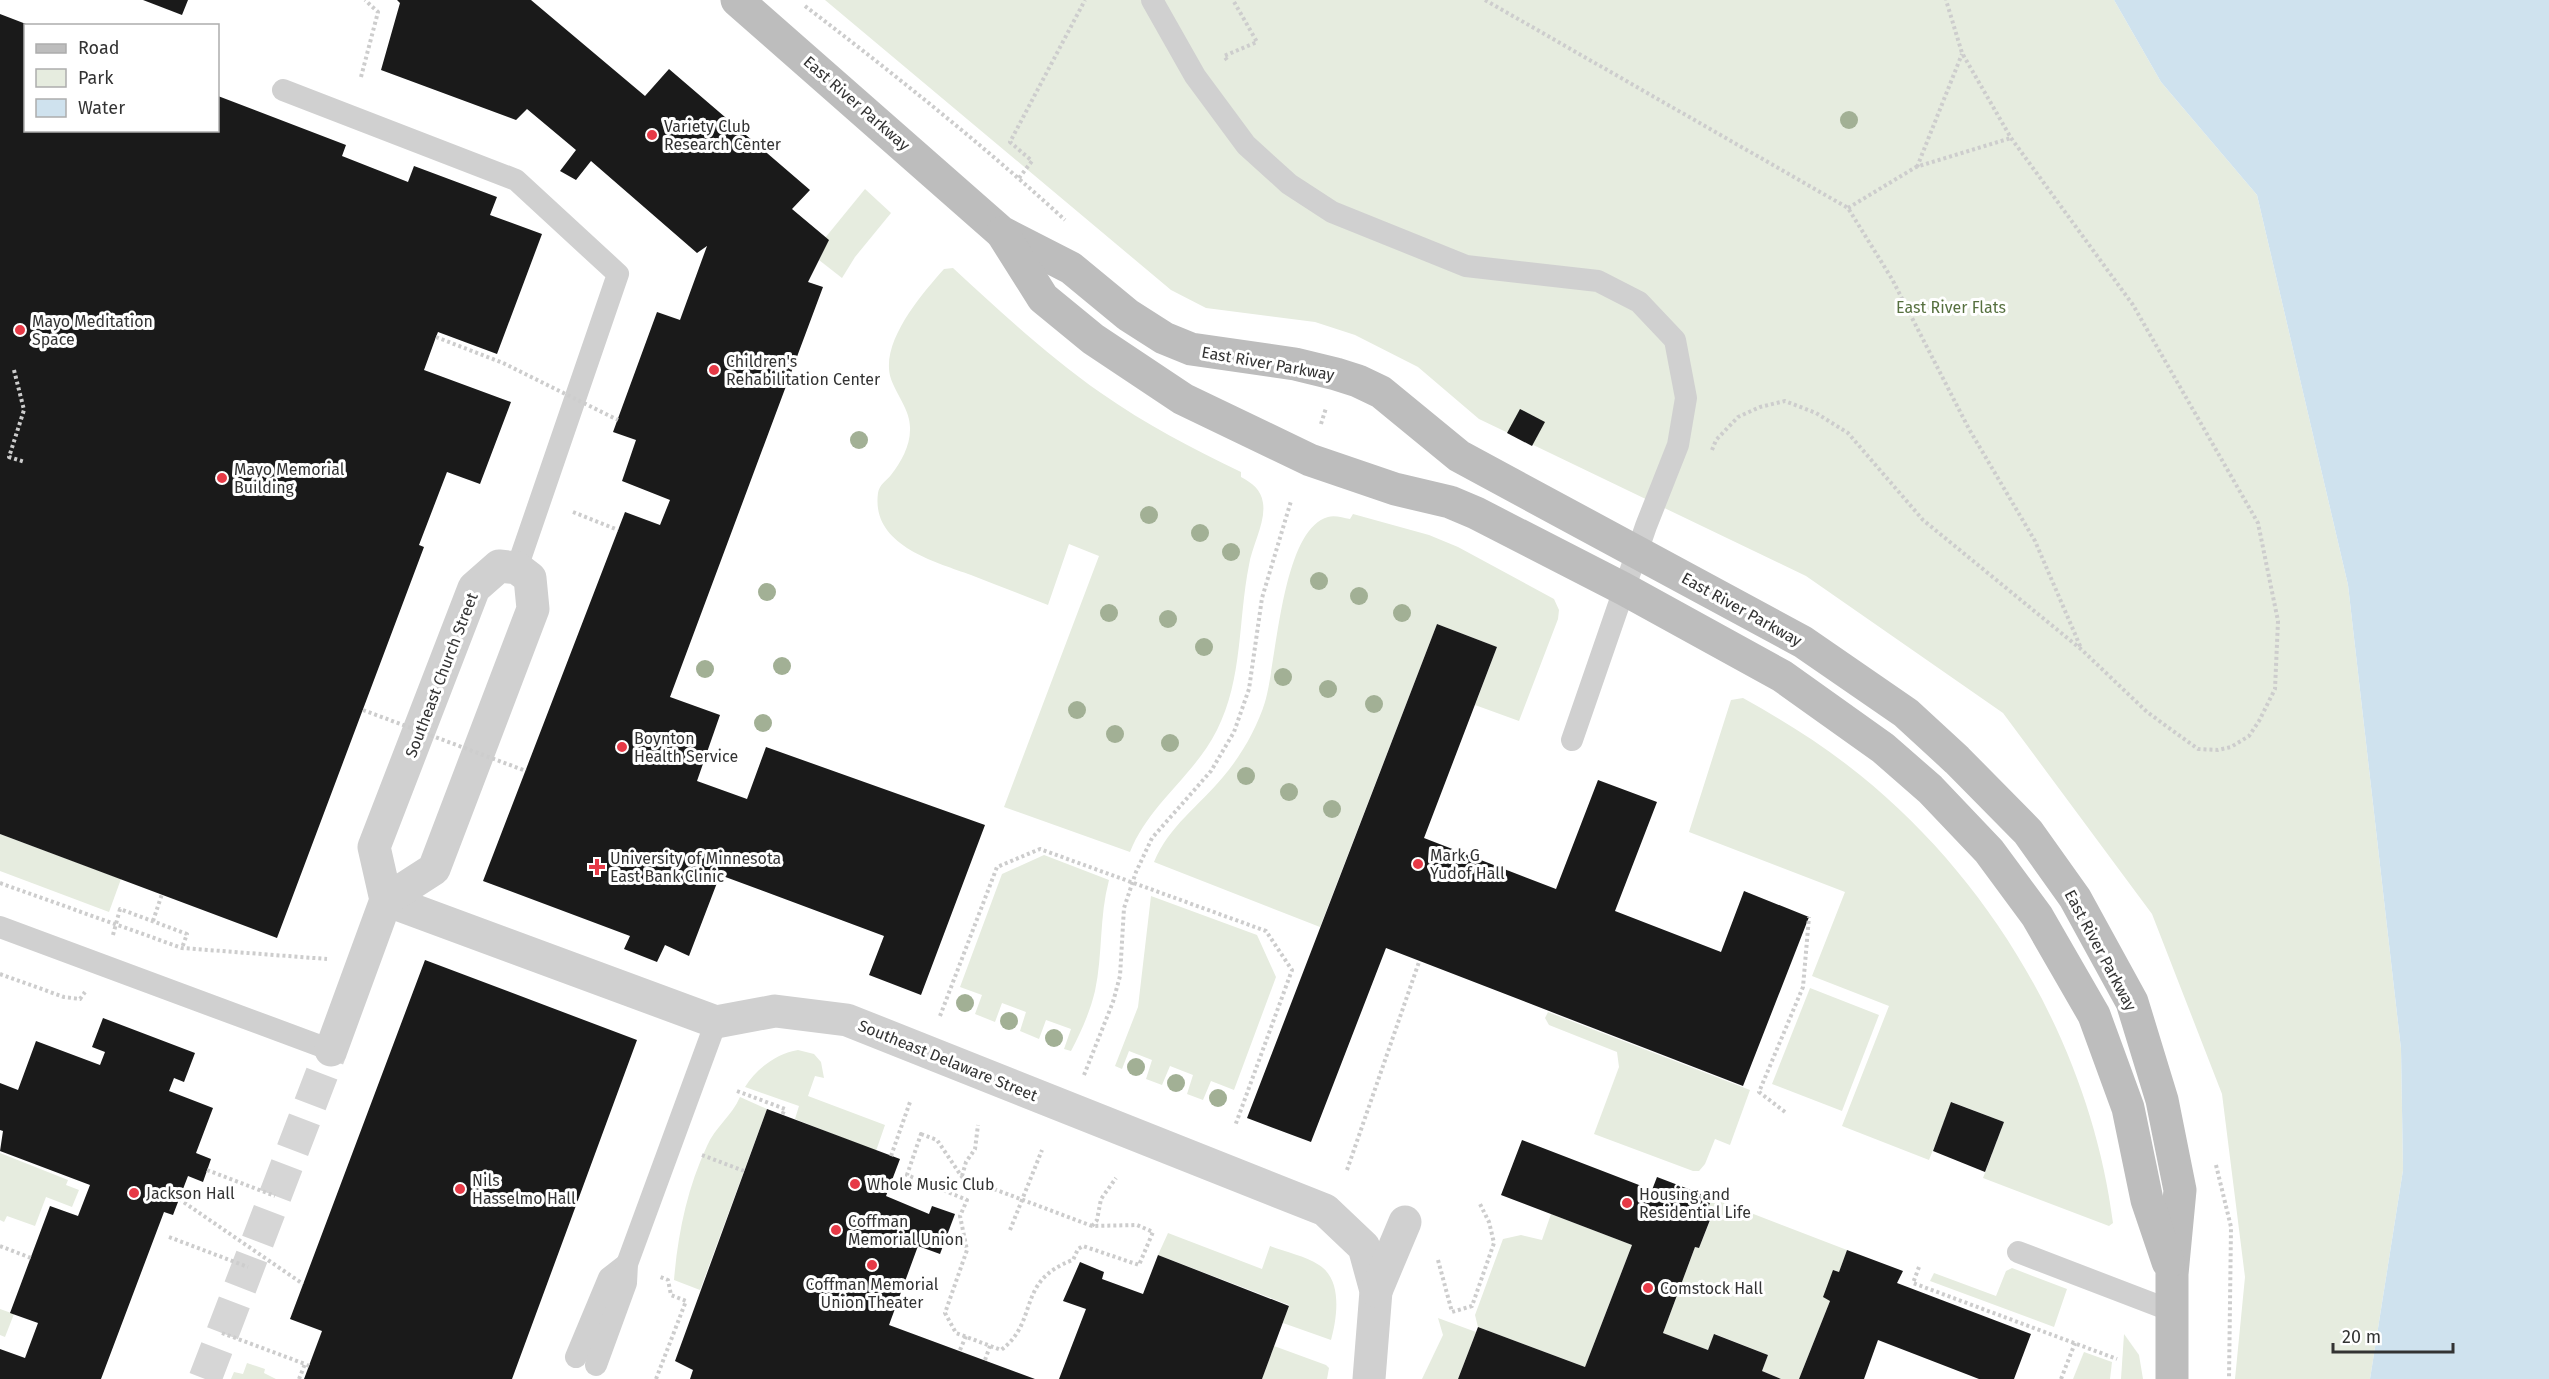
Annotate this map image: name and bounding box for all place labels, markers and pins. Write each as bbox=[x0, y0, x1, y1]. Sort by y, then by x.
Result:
place label: Variety Club Research Center bbox=[664, 117, 782, 154]
marker: Variety Club Research Center bbox=[645, 128, 659, 142]
place label: Mayo Meditation Space bbox=[32, 312, 153, 349]
marker: Mayo Meditation Space bbox=[13, 323, 27, 337]
place label: Children's Rehabilitation Center bbox=[726, 352, 881, 389]
marker: Children's Rehabilitation Center bbox=[707, 363, 721, 377]
place label: Mayo Memorial Building bbox=[234, 460, 345, 497]
marker: Mayo Memorial Building bbox=[215, 471, 229, 485]
place label: Boynton Health Service bbox=[634, 729, 738, 766]
marker: Boynton Health Service bbox=[615, 740, 629, 754]
place label: Mark G Yudof Hall bbox=[1430, 846, 1505, 883]
place label: University of Minnesota East Bank Clinic bbox=[610, 849, 781, 886]
marker: Mark G Yudof Hall bbox=[1411, 857, 1425, 871]
marker: University of Minnesota East Bank Clinic bbox=[588, 858, 606, 876]
place label: Nils Hasselmo Hall bbox=[472, 1171, 576, 1208]
place label: Whole Music Club bbox=[867, 1175, 994, 1194]
marker: Whole Music Club bbox=[848, 1177, 862, 1191]
marker: Nils Hasselmo Hall bbox=[453, 1182, 467, 1196]
place label: Jackson Hall bbox=[146, 1184, 235, 1203]
place label: Housing and Residential Life bbox=[1639, 1185, 1751, 1222]
marker: Jackson Hall bbox=[127, 1186, 141, 1200]
marker: Housing and Residential Life bbox=[1620, 1196, 1634, 1210]
place label: Coffman Memorial Union bbox=[848, 1212, 964, 1249]
marker: Coffman Memorial Union bbox=[829, 1223, 843, 1237]
marker: Coffman Memorial Union Theater bbox=[865, 1258, 879, 1272]
place label: Coffman Memorial Union Theater bbox=[806, 1275, 939, 1312]
place label: Comstock Hall bbox=[1660, 1279, 1763, 1298]
marker: Comstock Hall bbox=[1641, 1281, 1655, 1295]

